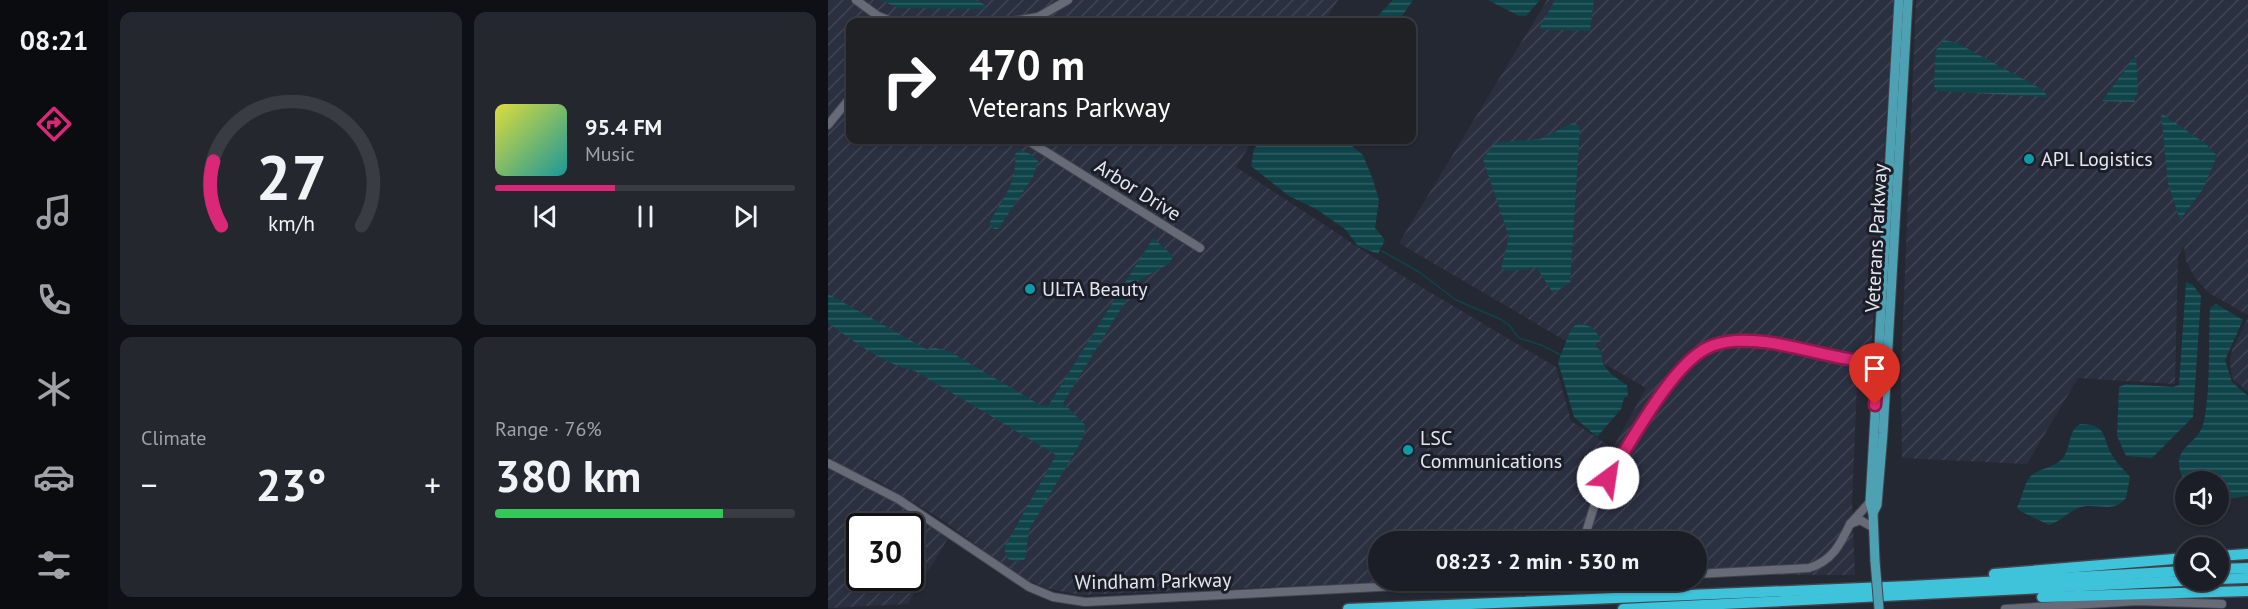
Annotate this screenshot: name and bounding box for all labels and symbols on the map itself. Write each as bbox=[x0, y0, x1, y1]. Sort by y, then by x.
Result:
place label: APL Logistics bbox=[2041, 146, 2153, 172]
marker: APL Logistics bbox=[2022, 152, 2036, 166]
street label: Arbor Drive bbox=[1090, 153, 1186, 227]
street label: Veterans Parkway bbox=[1859, 162, 1893, 314]
place label: ULTA Beauty bbox=[1042, 276, 1148, 302]
marker: ULTA Beauty bbox=[1023, 282, 1037, 296]
pin bbox=[1849, 343, 1900, 405]
place label: LSC Communications bbox=[1420, 425, 1562, 474]
marker: LSC Communications bbox=[1401, 443, 1415, 457]
position arrow bbox=[1576, 446, 1640, 510]
speed limit sign: 30 bbox=[846, 513, 924, 591]
street label: Windham Parkway bbox=[1074, 567, 1232, 595]

